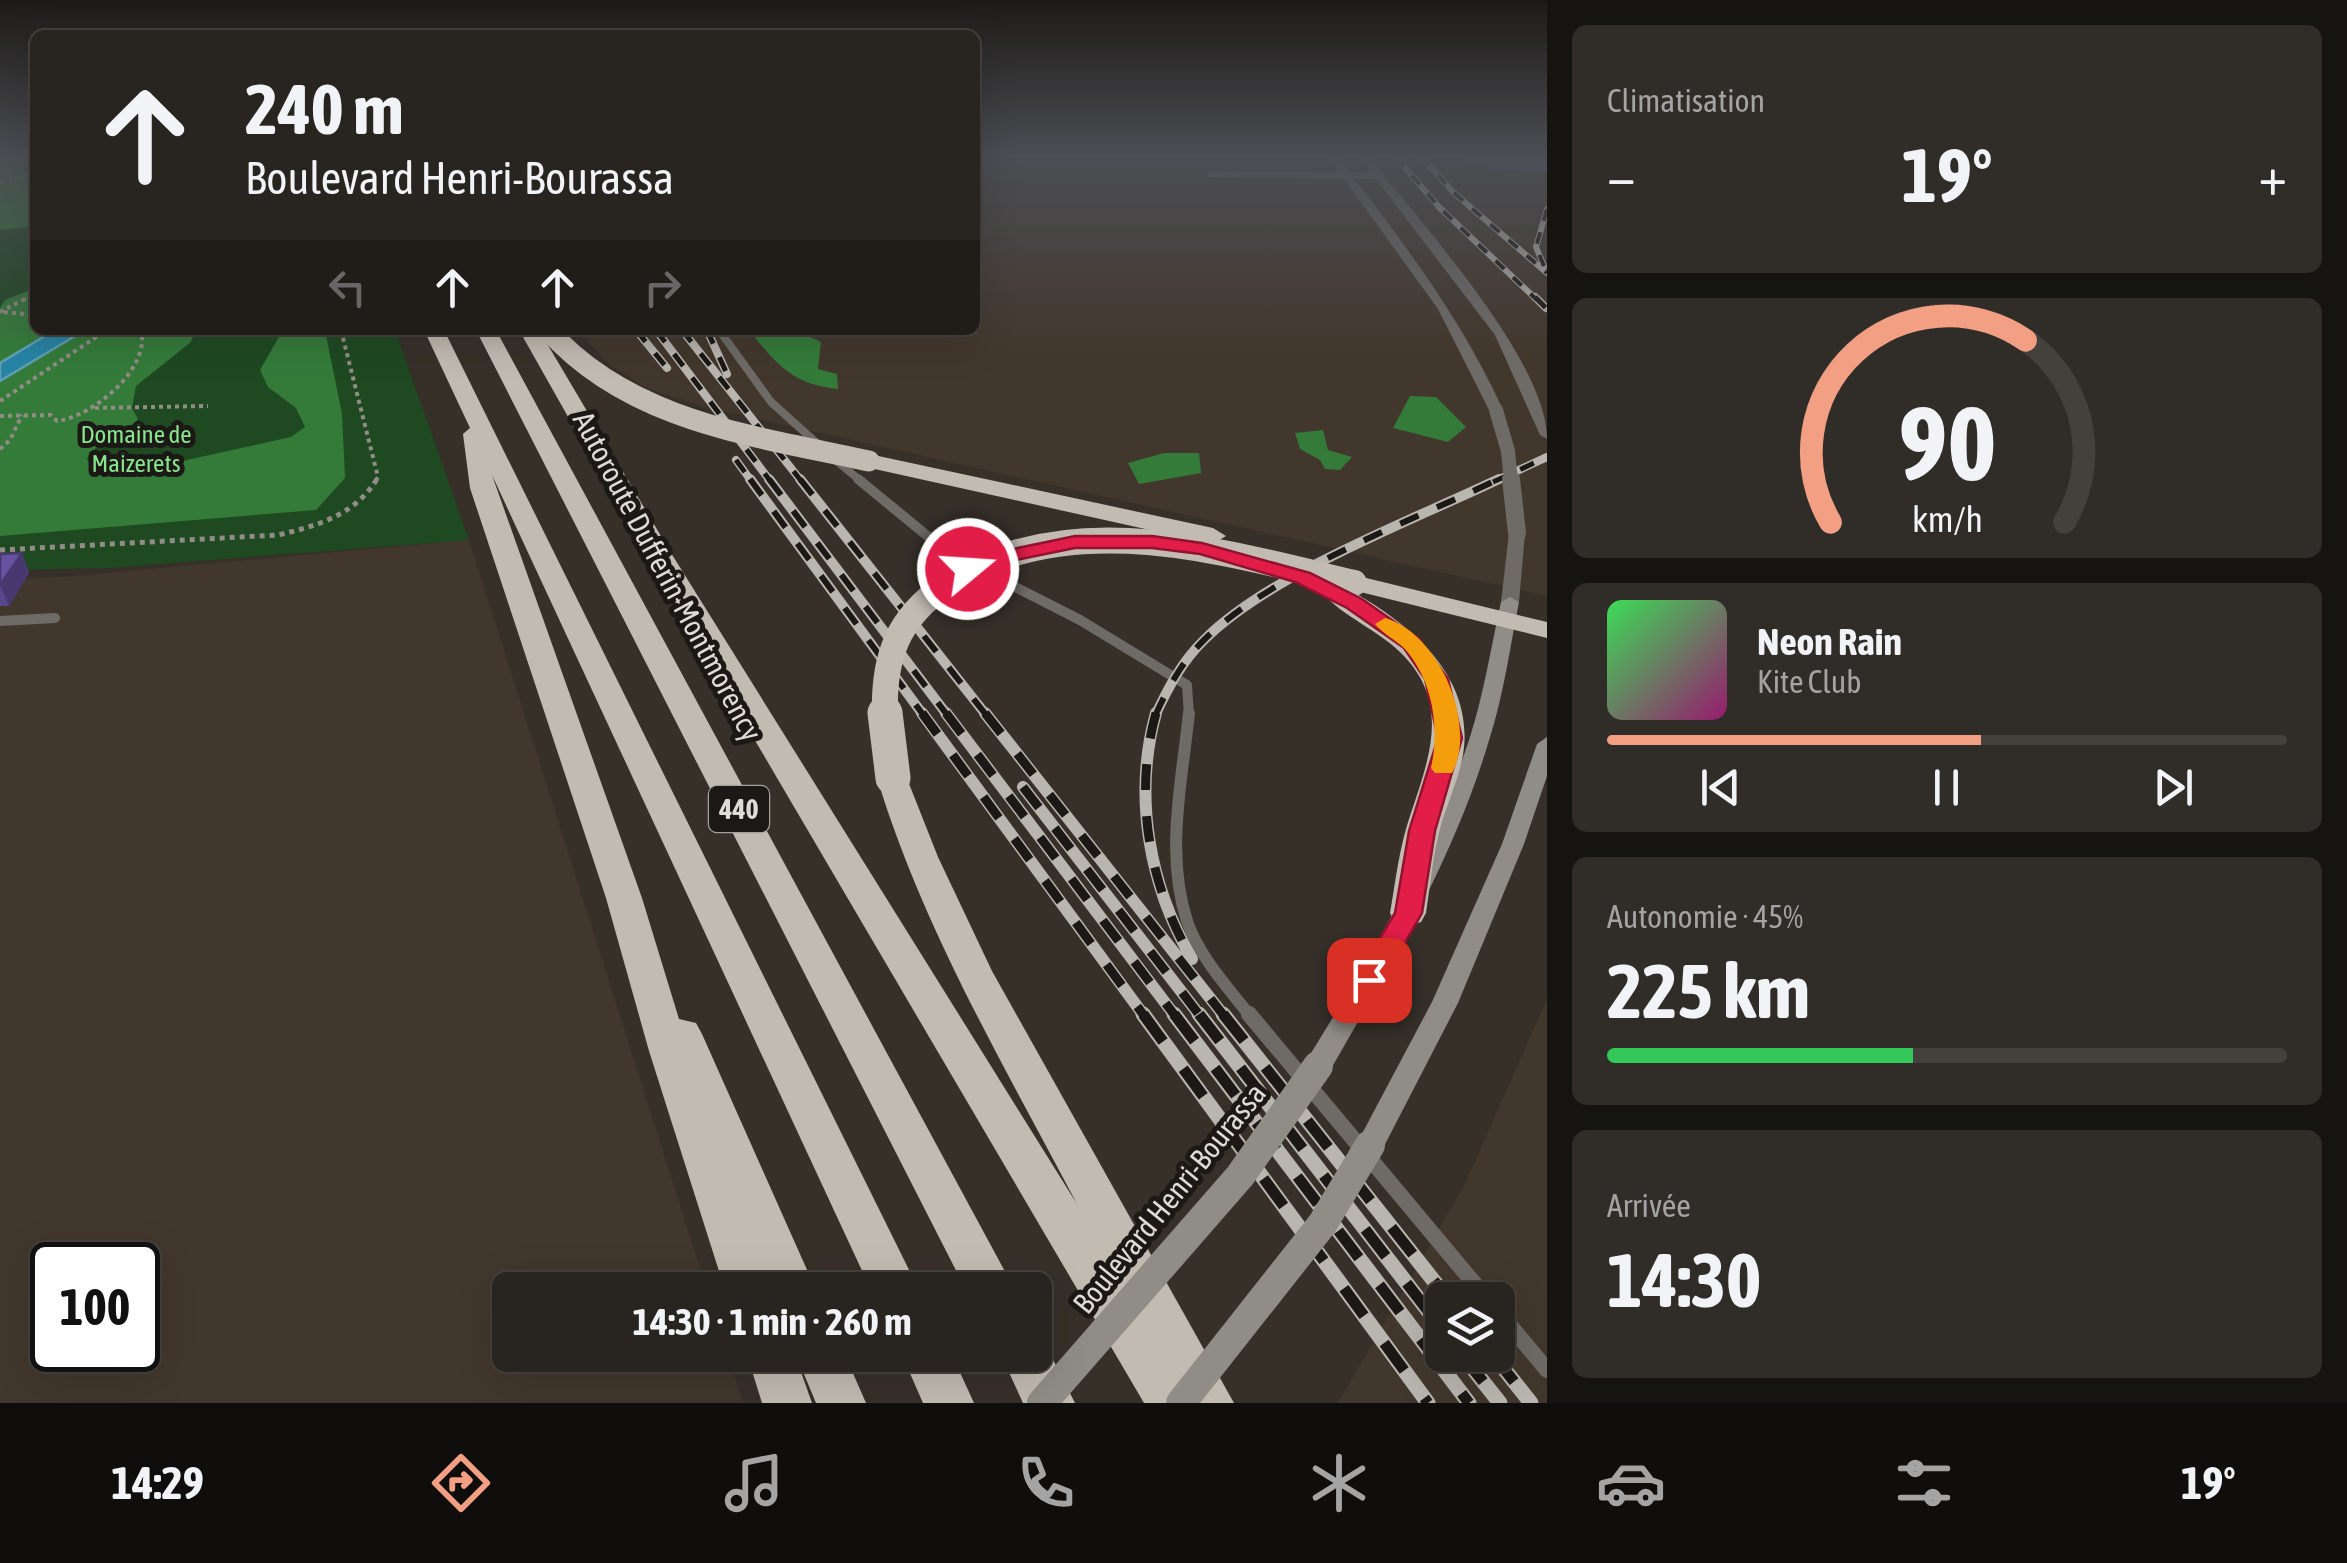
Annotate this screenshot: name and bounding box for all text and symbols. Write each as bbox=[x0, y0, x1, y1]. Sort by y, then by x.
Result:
text: 240 m bbox=[245, 69, 404, 149]
icon: ahead bbox=[80, 70, 210, 200]
text: Climatisation bbox=[1607, 82, 1765, 119]
text: 19° bbox=[1901, 132, 1993, 218]
text: − bbox=[1607, 144, 1636, 207]
text: + bbox=[2258, 144, 2287, 207]
text: Boulevard Henri-Bourassa bbox=[245, 152, 674, 204]
icon: left bbox=[320, 260, 375, 315]
icon: ahead bbox=[425, 260, 480, 315]
icon: ahead bbox=[530, 260, 585, 315]
icon: right bbox=[635, 260, 690, 315]
text: 90 bbox=[1898, 383, 1996, 502]
street label: Autoroute Dufferin-Montmorency bbox=[567, 406, 769, 746]
park label: Domaine de Maizerets bbox=[80, 420, 192, 477]
text: km/h bbox=[1912, 499, 1982, 540]
position arrow bbox=[916, 517, 1020, 621]
text: Neon Rain bbox=[1757, 620, 1902, 663]
text: Kite Club bbox=[1757, 663, 1861, 700]
icon: previous bbox=[1693, 760, 1748, 815]
icon: pause bbox=[1919, 760, 1974, 815]
icon: next bbox=[2146, 760, 2201, 815]
road number: 440 bbox=[709, 786, 769, 832]
text: Autonomie · 45% bbox=[1607, 898, 1803, 935]
pin bbox=[1327, 938, 1412, 1023]
text: 225 km bbox=[1607, 948, 1810, 1034]
icon: arrive bbox=[1342, 953, 1397, 1008]
street label: Boulevard Henri-Bourassa bbox=[1066, 1076, 1272, 1320]
text: Arrivée bbox=[1607, 1187, 1691, 1224]
text: 14:30 bbox=[1607, 1237, 1761, 1323]
speed limit sign: 100 bbox=[30, 1242, 160, 1372]
map controls bbox=[1425, 1282, 1515, 1372]
button: layers bbox=[1425, 1282, 1515, 1372]
text: 14:30 · 1 min · 260 m bbox=[632, 1300, 912, 1343]
icon: directions bbox=[426, 1448, 496, 1518]
icon: music bbox=[719, 1448, 789, 1518]
icon: phone bbox=[1011, 1448, 1081, 1518]
icon: climate bbox=[1304, 1448, 1374, 1518]
icon: car bbox=[1596, 1448, 1666, 1518]
icon: filters bbox=[1889, 1448, 1959, 1518]
text: 14:29 bbox=[111, 1457, 204, 1509]
text: 19° bbox=[2181, 1457, 2236, 1509]

